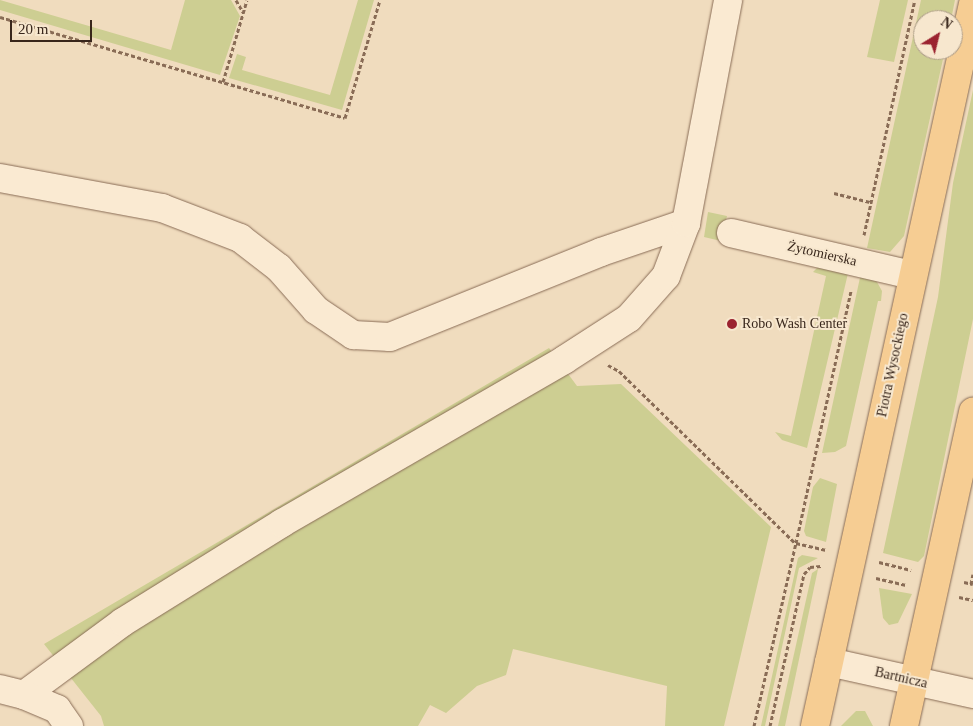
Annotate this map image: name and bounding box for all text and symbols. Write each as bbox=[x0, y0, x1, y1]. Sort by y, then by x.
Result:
scale bar bbox=[12, 10, 95, 42]
north arrow bbox=[913, 10, 963, 60]
text: N bbox=[938, 14, 955, 32]
text: 20 m bbox=[18, 21, 48, 37]
street label: Żytomierska bbox=[786, 238, 858, 270]
street label: Piotra Wysockiego bbox=[874, 311, 912, 419]
place label: Robo Wash Center bbox=[742, 316, 847, 332]
marker: Robo Wash Center bbox=[726, 318, 738, 330]
street label: Bartnicza bbox=[873, 664, 929, 692]

